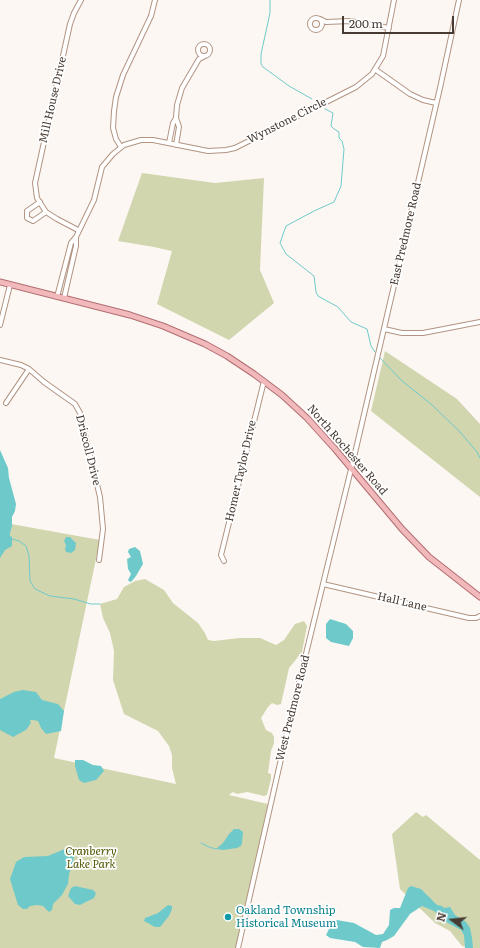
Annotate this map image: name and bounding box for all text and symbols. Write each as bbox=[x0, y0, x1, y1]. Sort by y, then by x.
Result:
scale bar bbox=[344, 8, 456, 34]
text: 200 m bbox=[349, 14, 383, 32]
street label: Mill House Drive bbox=[37, 55, 69, 145]
street label: Wynstone Circle bbox=[245, 95, 329, 147]
street label: East Predmore Road bbox=[388, 181, 424, 287]
street label: North Rochester Road bbox=[304, 402, 390, 498]
street label: Driscoll Drive bbox=[73, 413, 103, 487]
street label: Homer Taylor Drive bbox=[223, 419, 259, 523]
street label: Hall Lane bbox=[376, 590, 428, 614]
street label: West Predmore Road bbox=[273, 654, 313, 762]
park label: Cranberry Lake Park bbox=[65, 845, 117, 871]
north arrow bbox=[432, 900, 472, 940]
place label: Oakland Township Historical Museum bbox=[236, 904, 336, 930]
text: N bbox=[431, 910, 449, 923]
marker: Oakland Township Historical Museum bbox=[223, 912, 233, 922]

